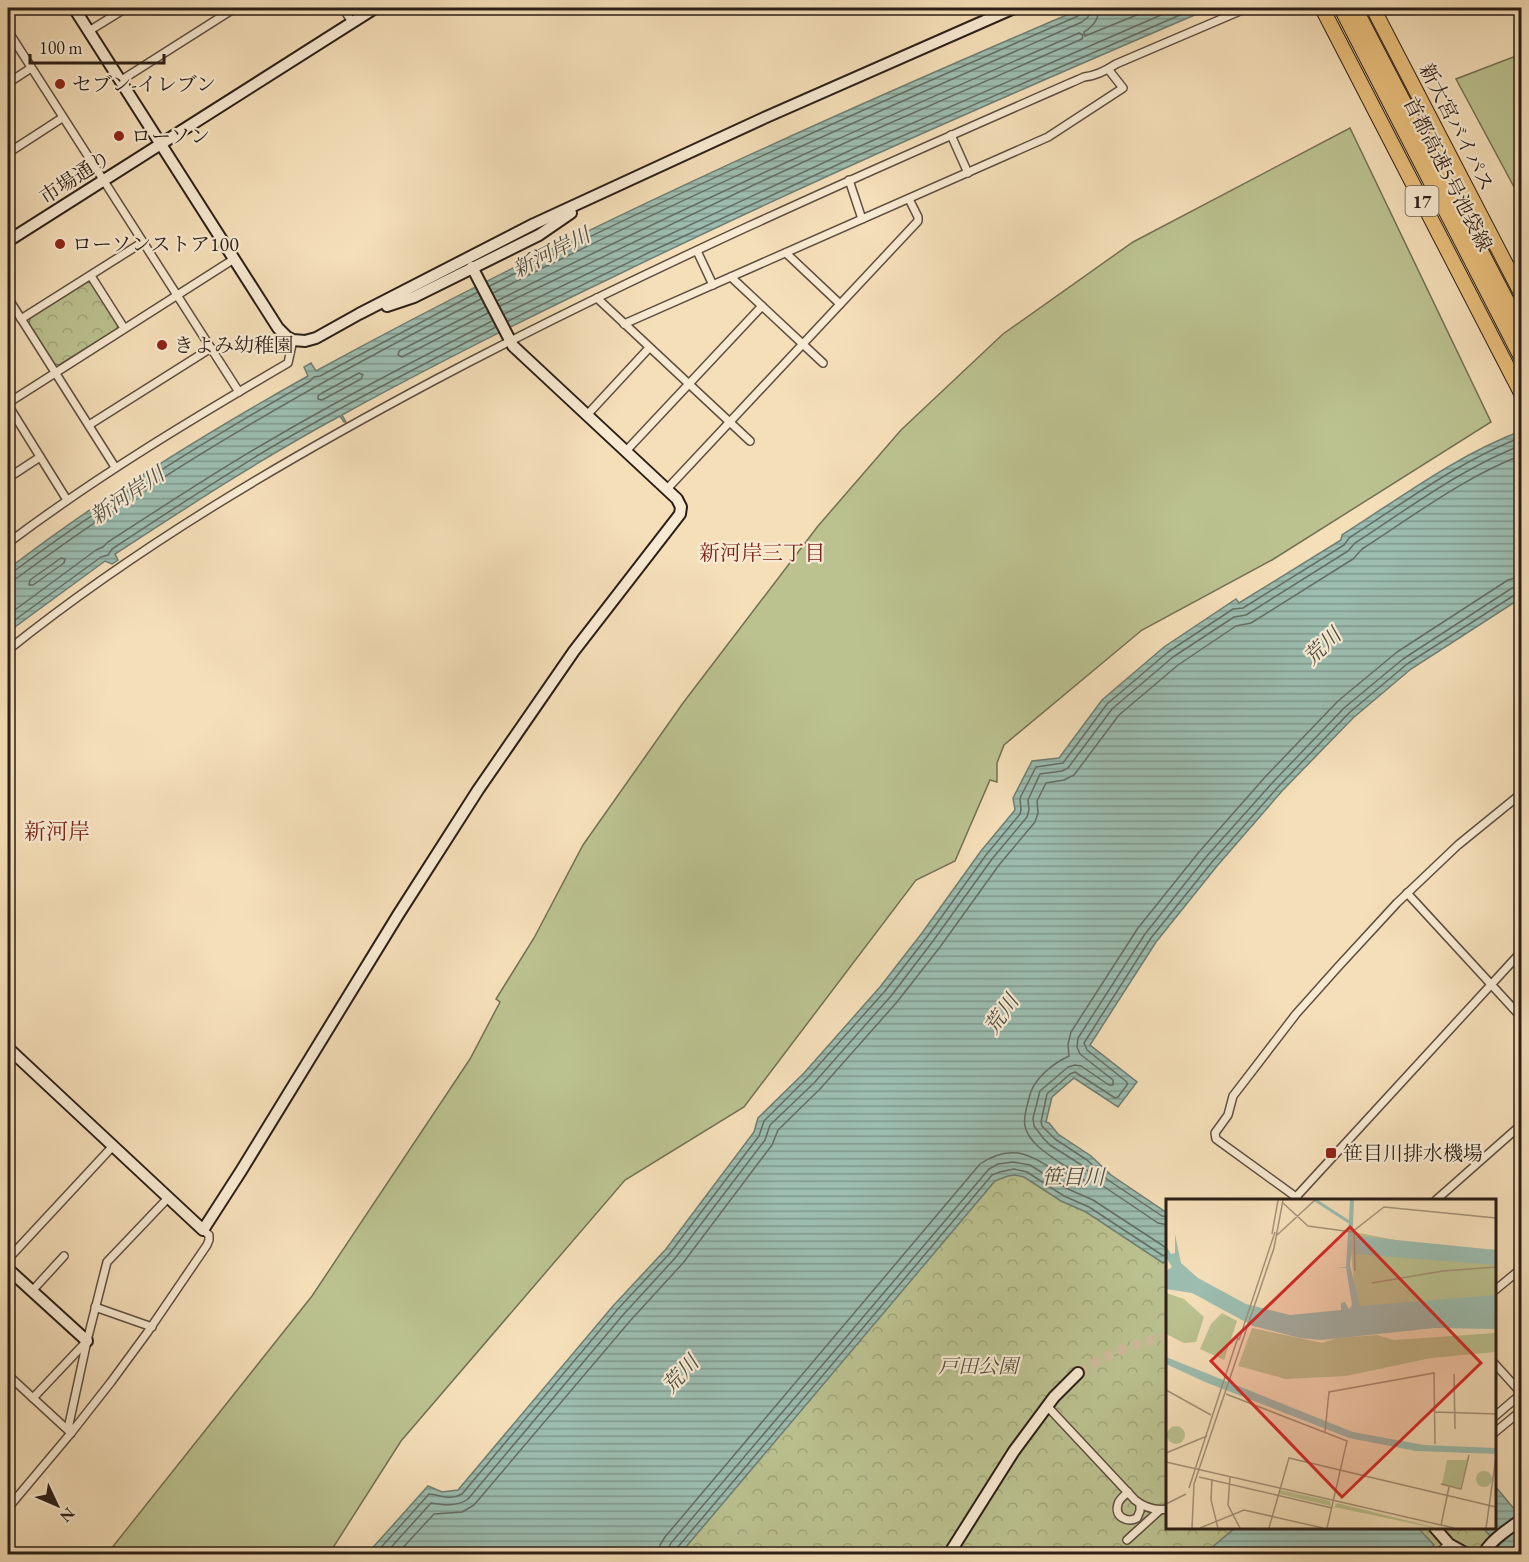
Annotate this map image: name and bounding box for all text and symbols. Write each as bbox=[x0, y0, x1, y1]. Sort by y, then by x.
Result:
scale bar bbox=[30, 27, 164, 65]
text: 100 m bbox=[39, 36, 83, 59]
street label: 新大宮バイパス bbox=[1414, 59, 1500, 195]
place label: セブン-イレブン bbox=[72, 71, 216, 97]
marker: セブン-イレブン bbox=[53, 77, 67, 91]
street label: 首都高速5号池袋線 bbox=[1398, 93, 1498, 255]
place label: ローソン bbox=[131, 123, 210, 149]
marker: ローソン bbox=[112, 129, 126, 143]
street label: 市場通り bbox=[34, 144, 116, 210]
road number: 17 bbox=[1406, 186, 1438, 216]
water label: 新河岸川 bbox=[507, 220, 596, 283]
place label: ローソンストア100 bbox=[72, 231, 239, 257]
marker: ローソンストア100 bbox=[53, 237, 67, 251]
place label: きよみ幼稚園 bbox=[174, 332, 294, 358]
marker: きよみ幼稚園 bbox=[155, 338, 169, 352]
water label: 新河岸川 bbox=[85, 459, 171, 530]
district label: 新河岸三丁目 bbox=[699, 539, 825, 566]
water label: 荒川 bbox=[1298, 620, 1348, 670]
district label: 新河岸 bbox=[24, 817, 90, 846]
water label: 荒川 bbox=[978, 987, 1025, 1039]
place label: 笹目川排水機場 bbox=[1343, 1140, 1483, 1166]
marker: 笹目川排水機場 bbox=[1324, 1146, 1338, 1160]
water label: 笹目川 bbox=[1042, 1163, 1106, 1190]
inset map bbox=[1166, 1199, 1496, 1529]
water label: 荒川 bbox=[656, 1348, 706, 1399]
park label: 戸田公園 bbox=[938, 1353, 1021, 1379]
north arrow bbox=[27, 1475, 87, 1535]
text: N bbox=[55, 1503, 79, 1527]

